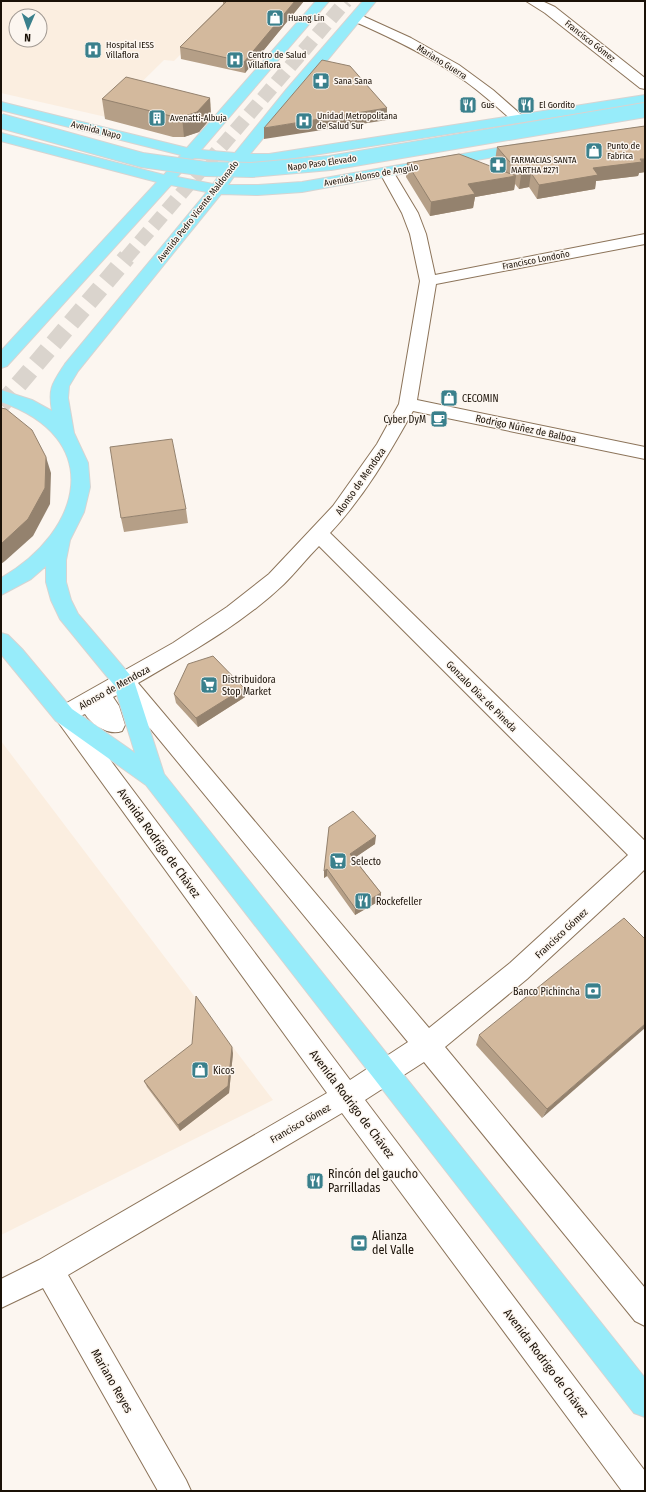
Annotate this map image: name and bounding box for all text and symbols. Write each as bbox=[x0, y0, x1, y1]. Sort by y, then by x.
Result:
north arrow bbox=[8, 8, 48, 48]
shop icon: Huang Lin bbox=[265, 8, 285, 28]
place label: Huang Lin bbox=[288, 13, 325, 23]
street label: Francisco Gómez bbox=[563, 18, 617, 64]
text: N bbox=[24, 31, 31, 44]
hospital icon: Hospital IESS Villaflora bbox=[83, 40, 103, 60]
place label: Hospital IESS Villaflora bbox=[106, 40, 155, 60]
street label: Mariano Guerra bbox=[415, 43, 469, 82]
hospital icon: Centro de Salud Villaflora bbox=[225, 50, 245, 70]
place label: Centro de Salud Villaflora bbox=[248, 50, 307, 70]
pharmacy icon: Sana Sana bbox=[311, 71, 331, 91]
place label: Sana Sana bbox=[334, 76, 373, 86]
restaurant icon: Gus bbox=[458, 95, 478, 115]
restaurant icon: El Gordito bbox=[516, 95, 536, 115]
place label: Gus bbox=[481, 100, 495, 110]
place label: El Gordito bbox=[539, 100, 575, 110]
building icon: Avenatti-Albuja bbox=[147, 108, 167, 128]
hospital icon: Unidad Metropolitana de Salud Sur bbox=[294, 111, 314, 131]
place label: Unidad Metropolitana de Salud Sur bbox=[317, 111, 398, 131]
place label: Avenatti-Albuja bbox=[170, 113, 228, 123]
street label: Avenida Napo bbox=[70, 119, 122, 141]
shop icon: Punto de Fabrica bbox=[584, 141, 604, 161]
place label: Punto de Fabrica bbox=[607, 141, 640, 161]
street label: Napo Paso Elevado bbox=[287, 153, 357, 173]
pharmacy icon: FARMACIAS SANTA MARTHA #271 bbox=[488, 155, 508, 175]
place label: FARMACIAS SANTA MARTHA #271 bbox=[511, 155, 577, 175]
street label: Avenida Pedro Vicente Maldonado bbox=[155, 158, 241, 263]
street label: Avenida Alonso de Angulo bbox=[323, 162, 419, 188]
street label: Francisco Londoño bbox=[501, 249, 571, 271]
shop icon: CECOMIN bbox=[439, 388, 459, 408]
place label: CECOMIN bbox=[462, 393, 499, 405]
cafe icon: Cyber DyM bbox=[429, 409, 449, 429]
street label: Rodrigo Núñez de Balboa bbox=[474, 411, 578, 446]
place label: Cyber DyM bbox=[383, 414, 426, 426]
street label: Alonso de Mendoza bbox=[333, 445, 389, 518]
street label: Gonzalo Díaz de Pineda bbox=[443, 658, 520, 735]
street label: Alonso de Mendoza bbox=[77, 663, 152, 712]
place label: Distribuidora Stop Market bbox=[222, 674, 276, 698]
supermarket icon: Distribuidora Stop Market bbox=[199, 675, 219, 695]
street label: Avenida Rodrigo de Chávez bbox=[115, 786, 204, 901]
supermarket icon: Selecto bbox=[328, 851, 348, 871]
place label: Selecto bbox=[351, 856, 381, 868]
restaurant icon: Rockefeller bbox=[353, 891, 373, 911]
place label: Rockefeller bbox=[376, 896, 422, 908]
street label: Francisco Gómez bbox=[533, 906, 591, 961]
bank icon: Banco Pichincha bbox=[583, 981, 603, 1001]
place label: Banco Pichincha bbox=[513, 986, 580, 998]
street label: Avenida Rodrigo de Chávez bbox=[307, 1047, 397, 1161]
shop icon: Kicos bbox=[190, 1060, 210, 1080]
place label: Kicos bbox=[213, 1065, 234, 1077]
street label: Francisco Gómez bbox=[268, 1102, 333, 1146]
place label: Rincón del gaucho Parrilladas bbox=[328, 1167, 418, 1195]
restaurant icon: Rincón del gaucho Parrilladas bbox=[305, 1171, 325, 1191]
place label: Alianza del Valle bbox=[372, 1229, 414, 1257]
bank icon: Alianza del Valle bbox=[349, 1233, 369, 1253]
street label: Avenida Rodrigo de Chávez bbox=[501, 1306, 591, 1420]
street label: Mariano Reyes bbox=[88, 1347, 136, 1415]

